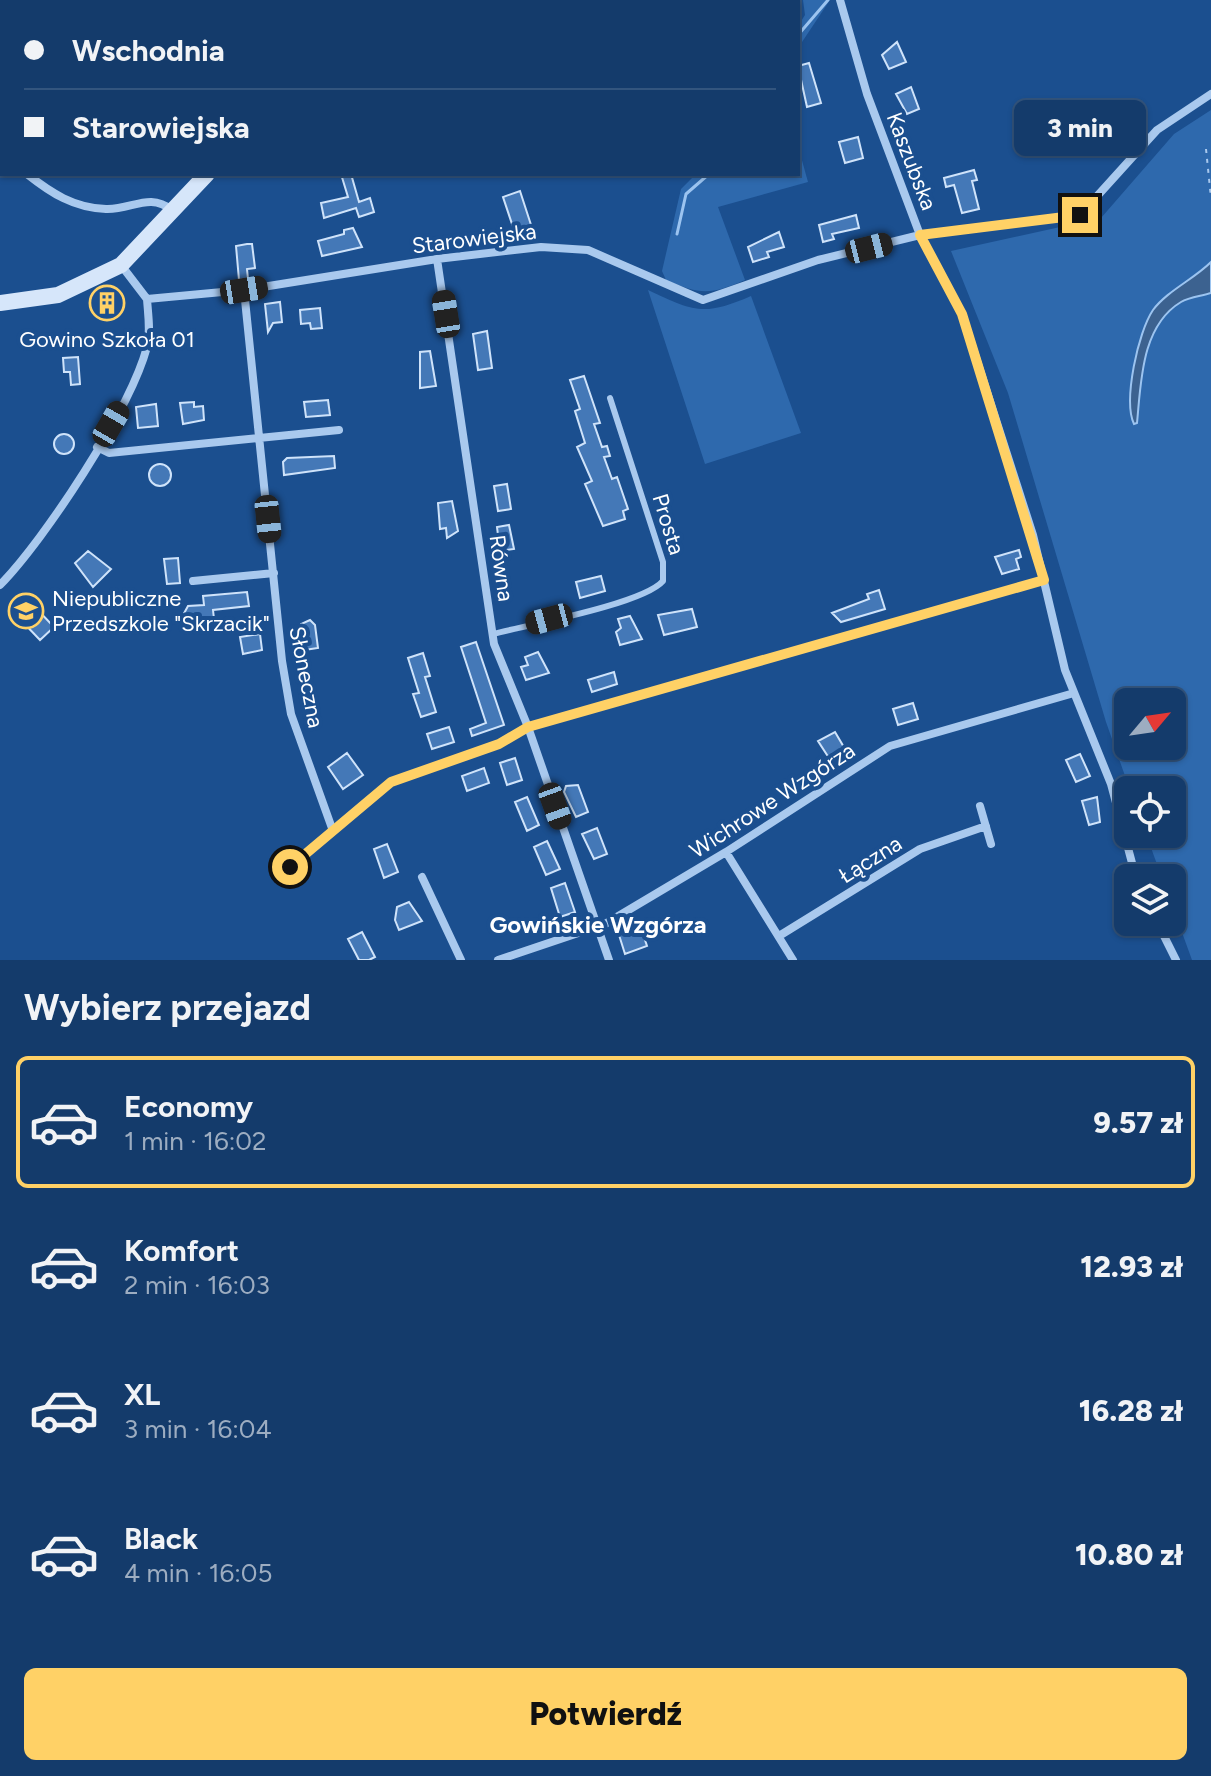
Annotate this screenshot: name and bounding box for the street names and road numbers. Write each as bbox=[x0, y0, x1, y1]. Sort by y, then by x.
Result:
street label: Kaszubska bbox=[881, 108, 943, 214]
street label: Starowiejska bbox=[410, 217, 538, 260]
street label: Prosta bbox=[646, 490, 691, 558]
street label: Równa bbox=[483, 533, 520, 603]
street label: Słoneczna bbox=[283, 624, 330, 730]
street label: Wichrowe Wzgórza bbox=[685, 737, 860, 864]
street label: Łączna bbox=[834, 830, 907, 889]

